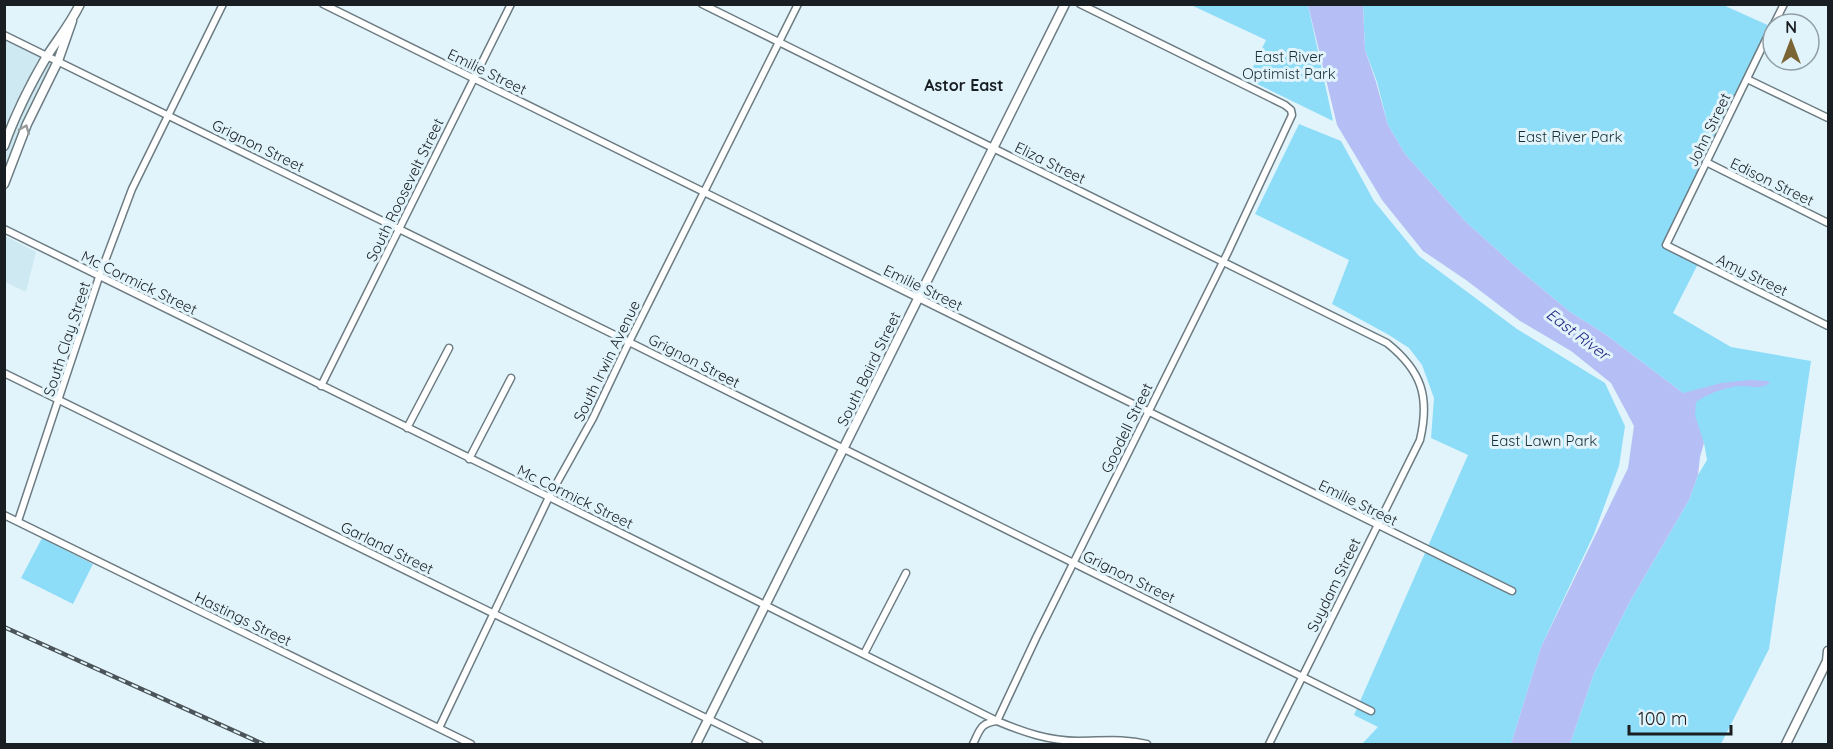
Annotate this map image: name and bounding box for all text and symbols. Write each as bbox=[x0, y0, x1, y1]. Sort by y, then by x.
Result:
north arrow bbox=[1761, 12, 1821, 72]
text: N bbox=[1785, 17, 1797, 37]
street label: Emilie Street bbox=[445, 44, 530, 99]
park label: East River Optimist Park bbox=[1242, 47, 1336, 83]
district label: Astor East bbox=[924, 75, 1004, 95]
street label: John Street bbox=[1682, 90, 1735, 170]
street label: Grignon Street bbox=[209, 115, 307, 176]
street label: South Roosevelt Street bbox=[362, 115, 448, 265]
one-way arrow bbox=[18, 124, 30, 135]
park label: East River Park bbox=[1517, 127, 1623, 146]
street label: Eliza Street bbox=[1012, 137, 1089, 188]
street label: Edison Street bbox=[1727, 153, 1817, 210]
street label: Mc Cormick Street bbox=[78, 246, 200, 319]
street label: Amy Street bbox=[1713, 249, 1791, 300]
street label: Emilie Street bbox=[881, 260, 966, 315]
street label: South Clay Street bbox=[39, 279, 94, 399]
street label: South Irwin Avenue bbox=[569, 297, 644, 425]
water label: East River bbox=[1543, 304, 1615, 365]
street label: South Baird Street bbox=[833, 308, 905, 429]
street label: Grignon Street bbox=[645, 329, 743, 392]
street label: Goodell Street bbox=[1097, 380, 1157, 476]
park label: East Lawn Park bbox=[1491, 431, 1597, 450]
street label: Mc Cormick Street bbox=[514, 460, 636, 533]
street label: Emilie Street bbox=[1316, 475, 1401, 530]
street label: Garland Street bbox=[338, 517, 437, 578]
street label: Suydam Street bbox=[1303, 535, 1365, 635]
street label: Grignon Street bbox=[1080, 546, 1178, 607]
street label: Hastings Street bbox=[192, 587, 295, 650]
scale bar bbox=[1629, 698, 1731, 736]
text: 100 m bbox=[1638, 707, 1687, 730]

